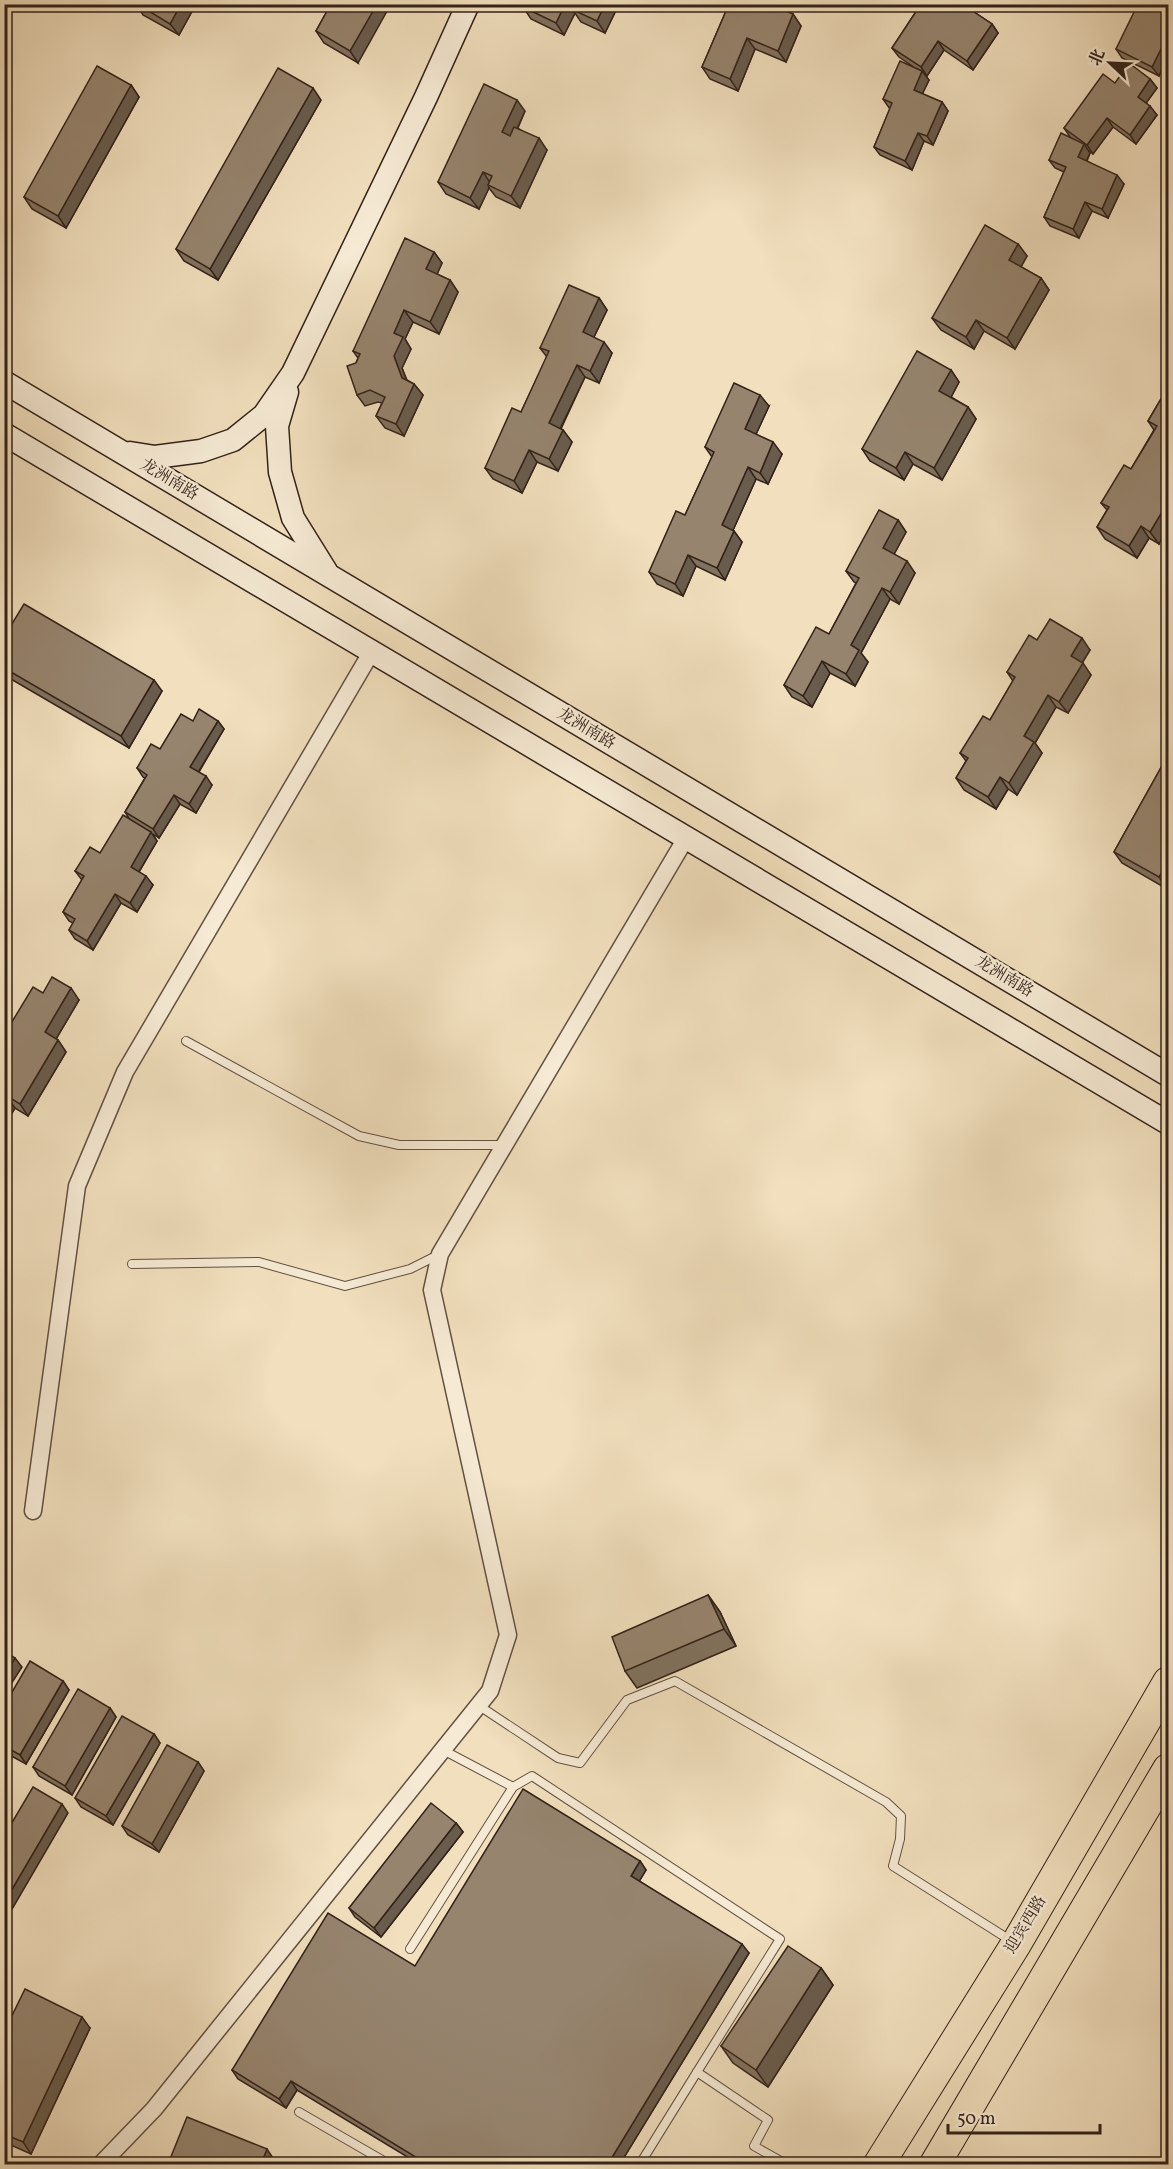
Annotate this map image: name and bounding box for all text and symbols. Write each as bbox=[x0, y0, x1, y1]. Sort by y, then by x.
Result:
north arrow bbox=[1080, 33, 1140, 93]
text: 北 bbox=[1085, 46, 1111, 70]
street label: 龙洲南路 bbox=[136, 454, 202, 506]
street label: 龙洲南路 bbox=[553, 703, 619, 755]
street label: 龙洲南路 bbox=[971, 951, 1037, 1003]
street label: 迎宾西路 bbox=[1000, 1892, 1052, 1958]
scale bar bbox=[948, 2097, 1100, 2135]
text: 50 m bbox=[957, 2107, 996, 2132]

